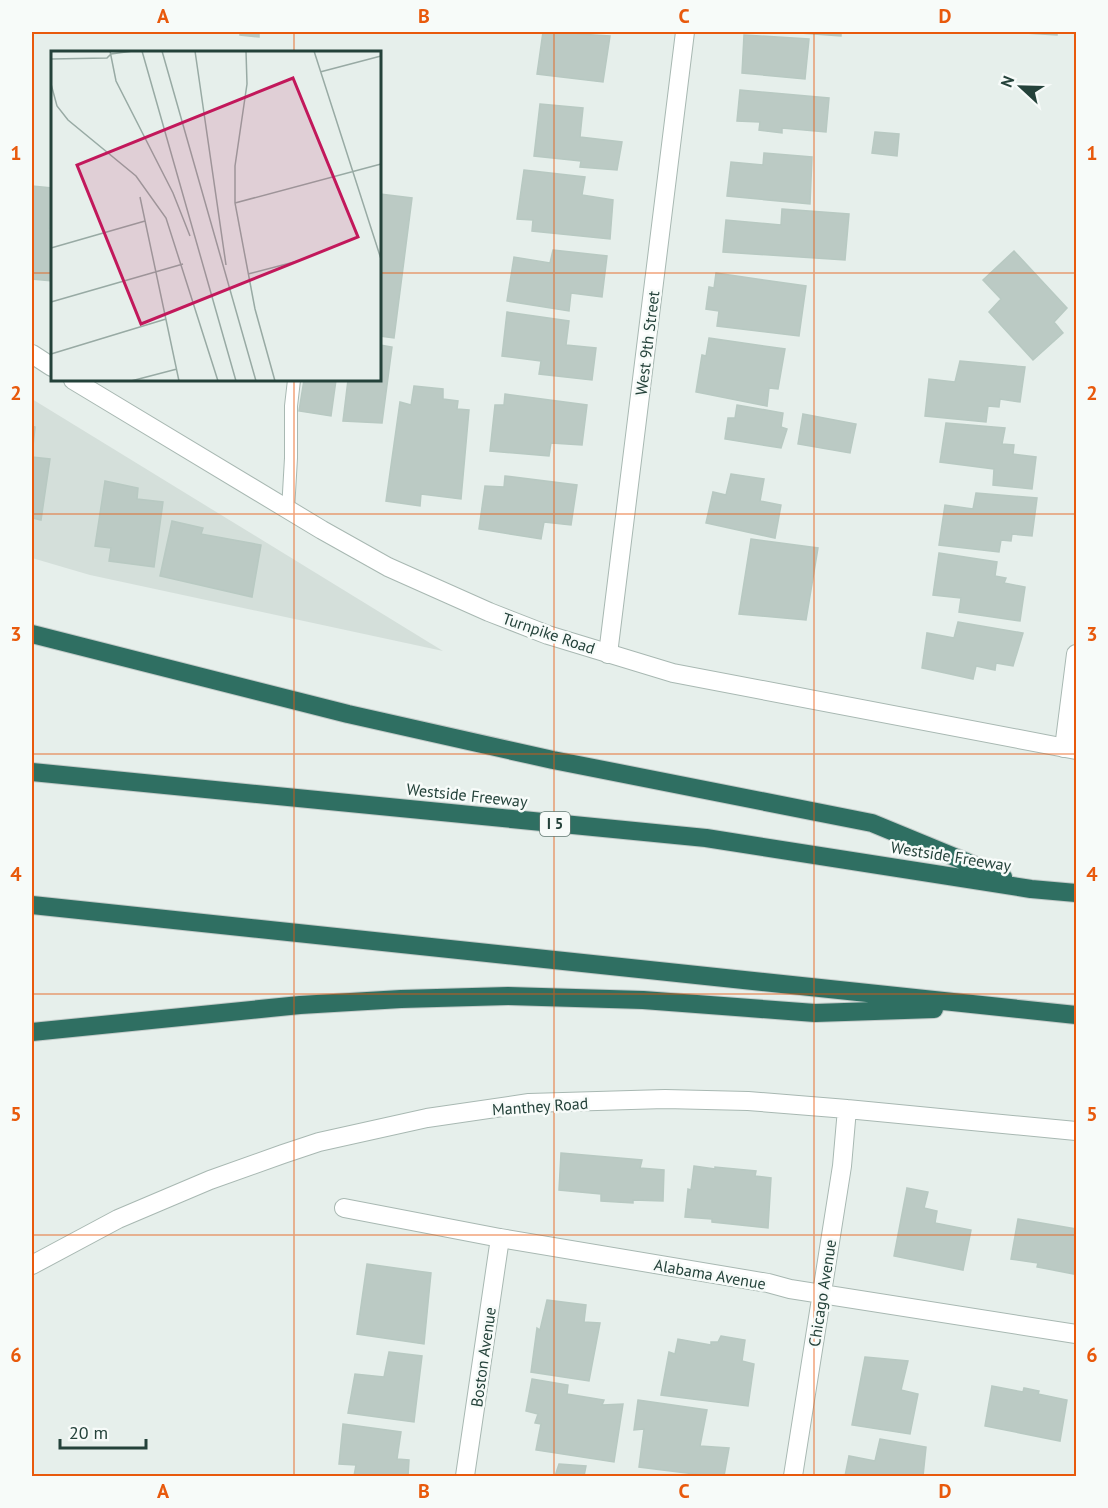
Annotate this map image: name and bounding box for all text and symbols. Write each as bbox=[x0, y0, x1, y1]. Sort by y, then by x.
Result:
text: A bbox=[157, 3, 170, 29]
text: B bbox=[418, 3, 430, 29]
text: C bbox=[678, 3, 690, 29]
text: D bbox=[939, 3, 952, 29]
inset map bbox=[51, 51, 381, 381]
north arrow bbox=[991, 57, 1051, 117]
text: N bbox=[996, 73, 1018, 90]
text: 1 bbox=[10, 140, 22, 166]
text: 1 bbox=[1086, 140, 1098, 166]
street label: West 9th Street bbox=[631, 289, 663, 396]
text: 2 bbox=[10, 380, 22, 406]
text: 2 bbox=[1086, 380, 1098, 406]
street label: Turnpike Road bbox=[500, 608, 598, 658]
text: 3 bbox=[10, 621, 22, 647]
text: 3 bbox=[1086, 621, 1098, 647]
street label: Westside Freeway bbox=[405, 779, 529, 811]
road number: I 5 bbox=[540, 812, 570, 836]
street label: Westside Freeway bbox=[889, 837, 1013, 875]
text: 4 bbox=[10, 861, 22, 887]
text: 4 bbox=[1086, 861, 1098, 887]
street label: Manthey Road bbox=[491, 1093, 589, 1119]
text: 5 bbox=[10, 1101, 22, 1127]
text: 5 bbox=[1086, 1101, 1098, 1127]
street label: Chicago Avenue bbox=[804, 1238, 840, 1348]
street label: Alabama Avenue bbox=[653, 1254, 767, 1294]
street label: Boston Avenue bbox=[466, 1306, 500, 1408]
text: 6 bbox=[10, 1342, 22, 1368]
text: 6 bbox=[1086, 1342, 1098, 1368]
scale bar bbox=[60, 1412, 146, 1450]
text: 20 m bbox=[69, 1421, 108, 1444]
text: A bbox=[157, 1478, 170, 1504]
text: B bbox=[418, 1478, 430, 1504]
text: C bbox=[678, 1478, 690, 1504]
text: D bbox=[939, 1478, 952, 1504]

